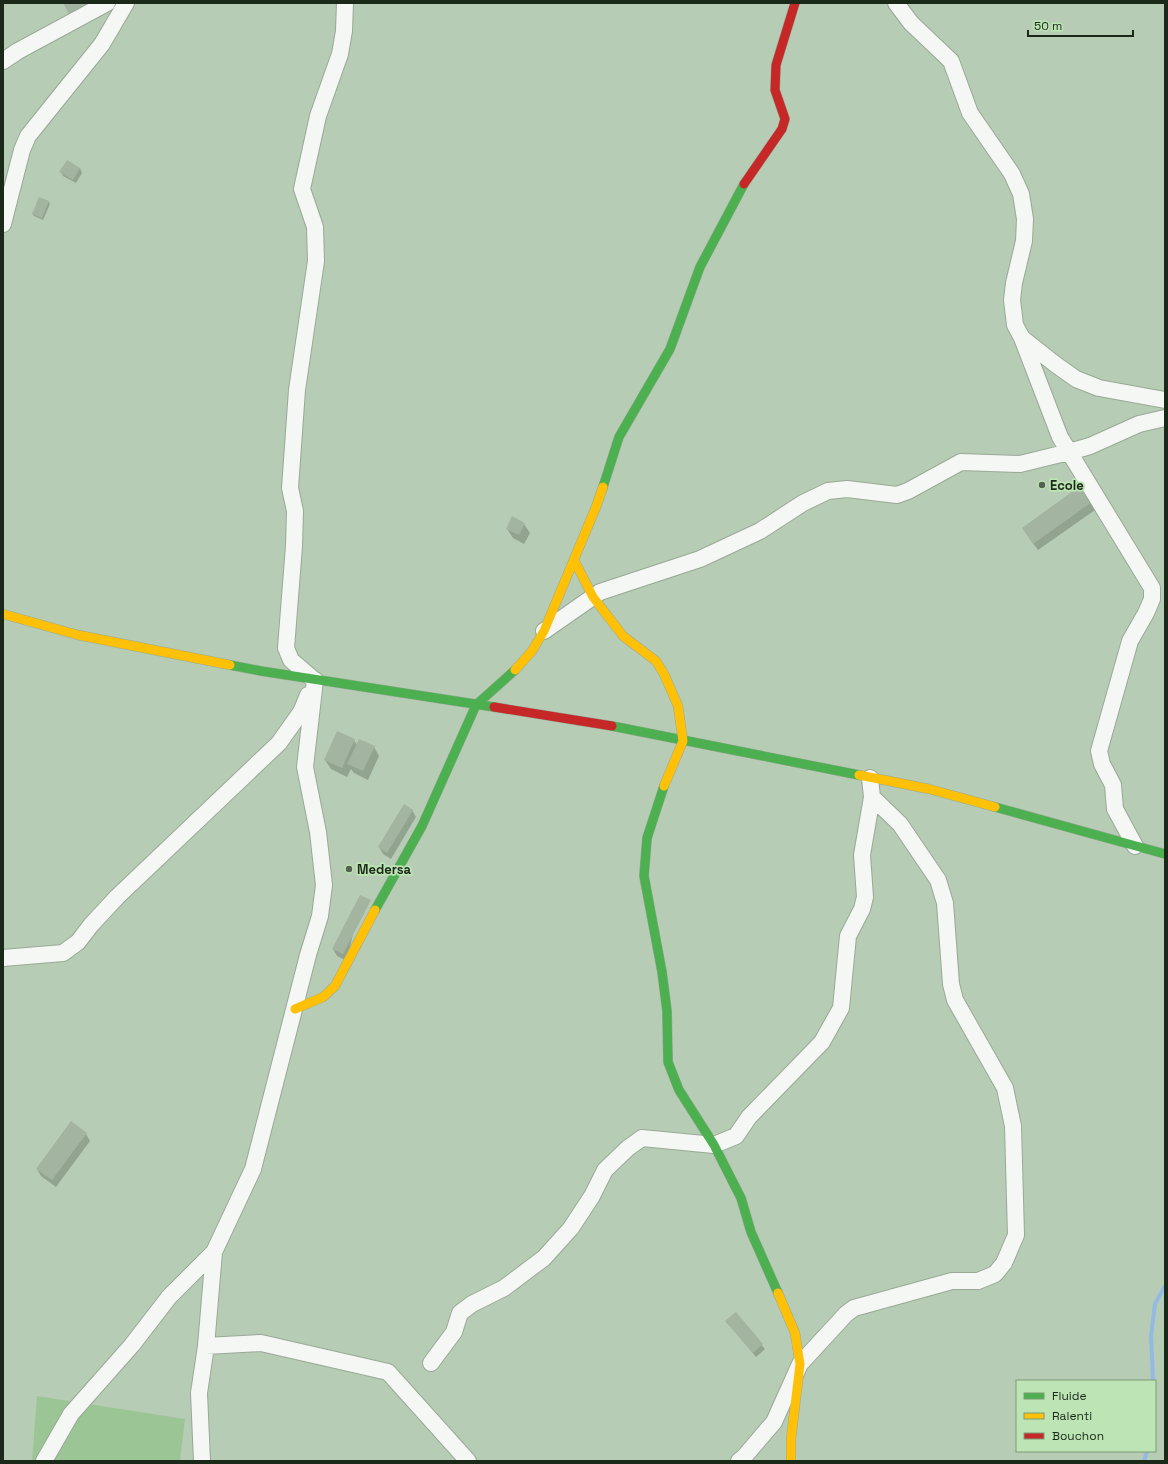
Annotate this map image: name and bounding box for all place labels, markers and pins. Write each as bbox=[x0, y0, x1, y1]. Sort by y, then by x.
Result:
place label: Ecole bbox=[1050, 477, 1084, 494]
marker: Ecole bbox=[1037, 480, 1047, 490]
place label: Medersa bbox=[357, 861, 412, 878]
marker: Medersa bbox=[344, 864, 354, 874]

